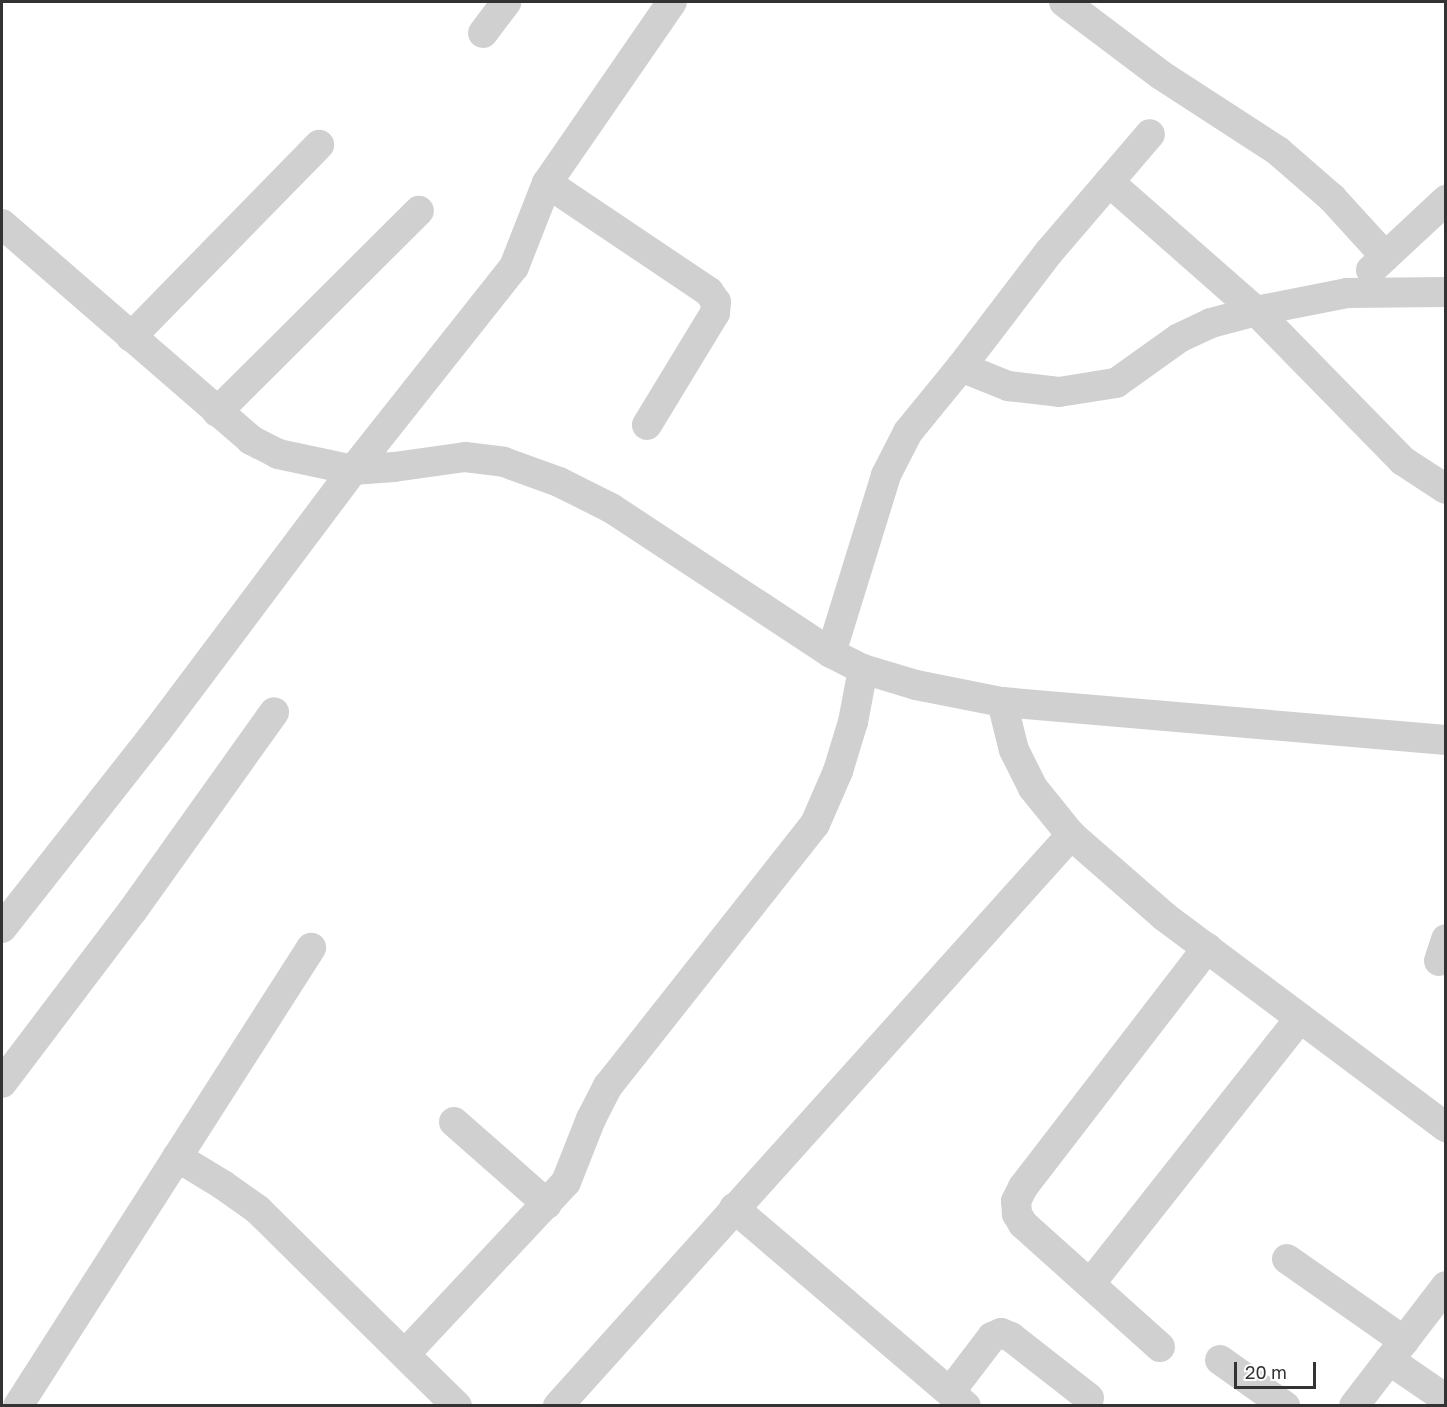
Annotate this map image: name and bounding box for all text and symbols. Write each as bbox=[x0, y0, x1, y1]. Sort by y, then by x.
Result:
scale bar bbox=[1237, 1350, 1320, 1388]
text: 20 m bbox=[1245, 1361, 1287, 1383]

